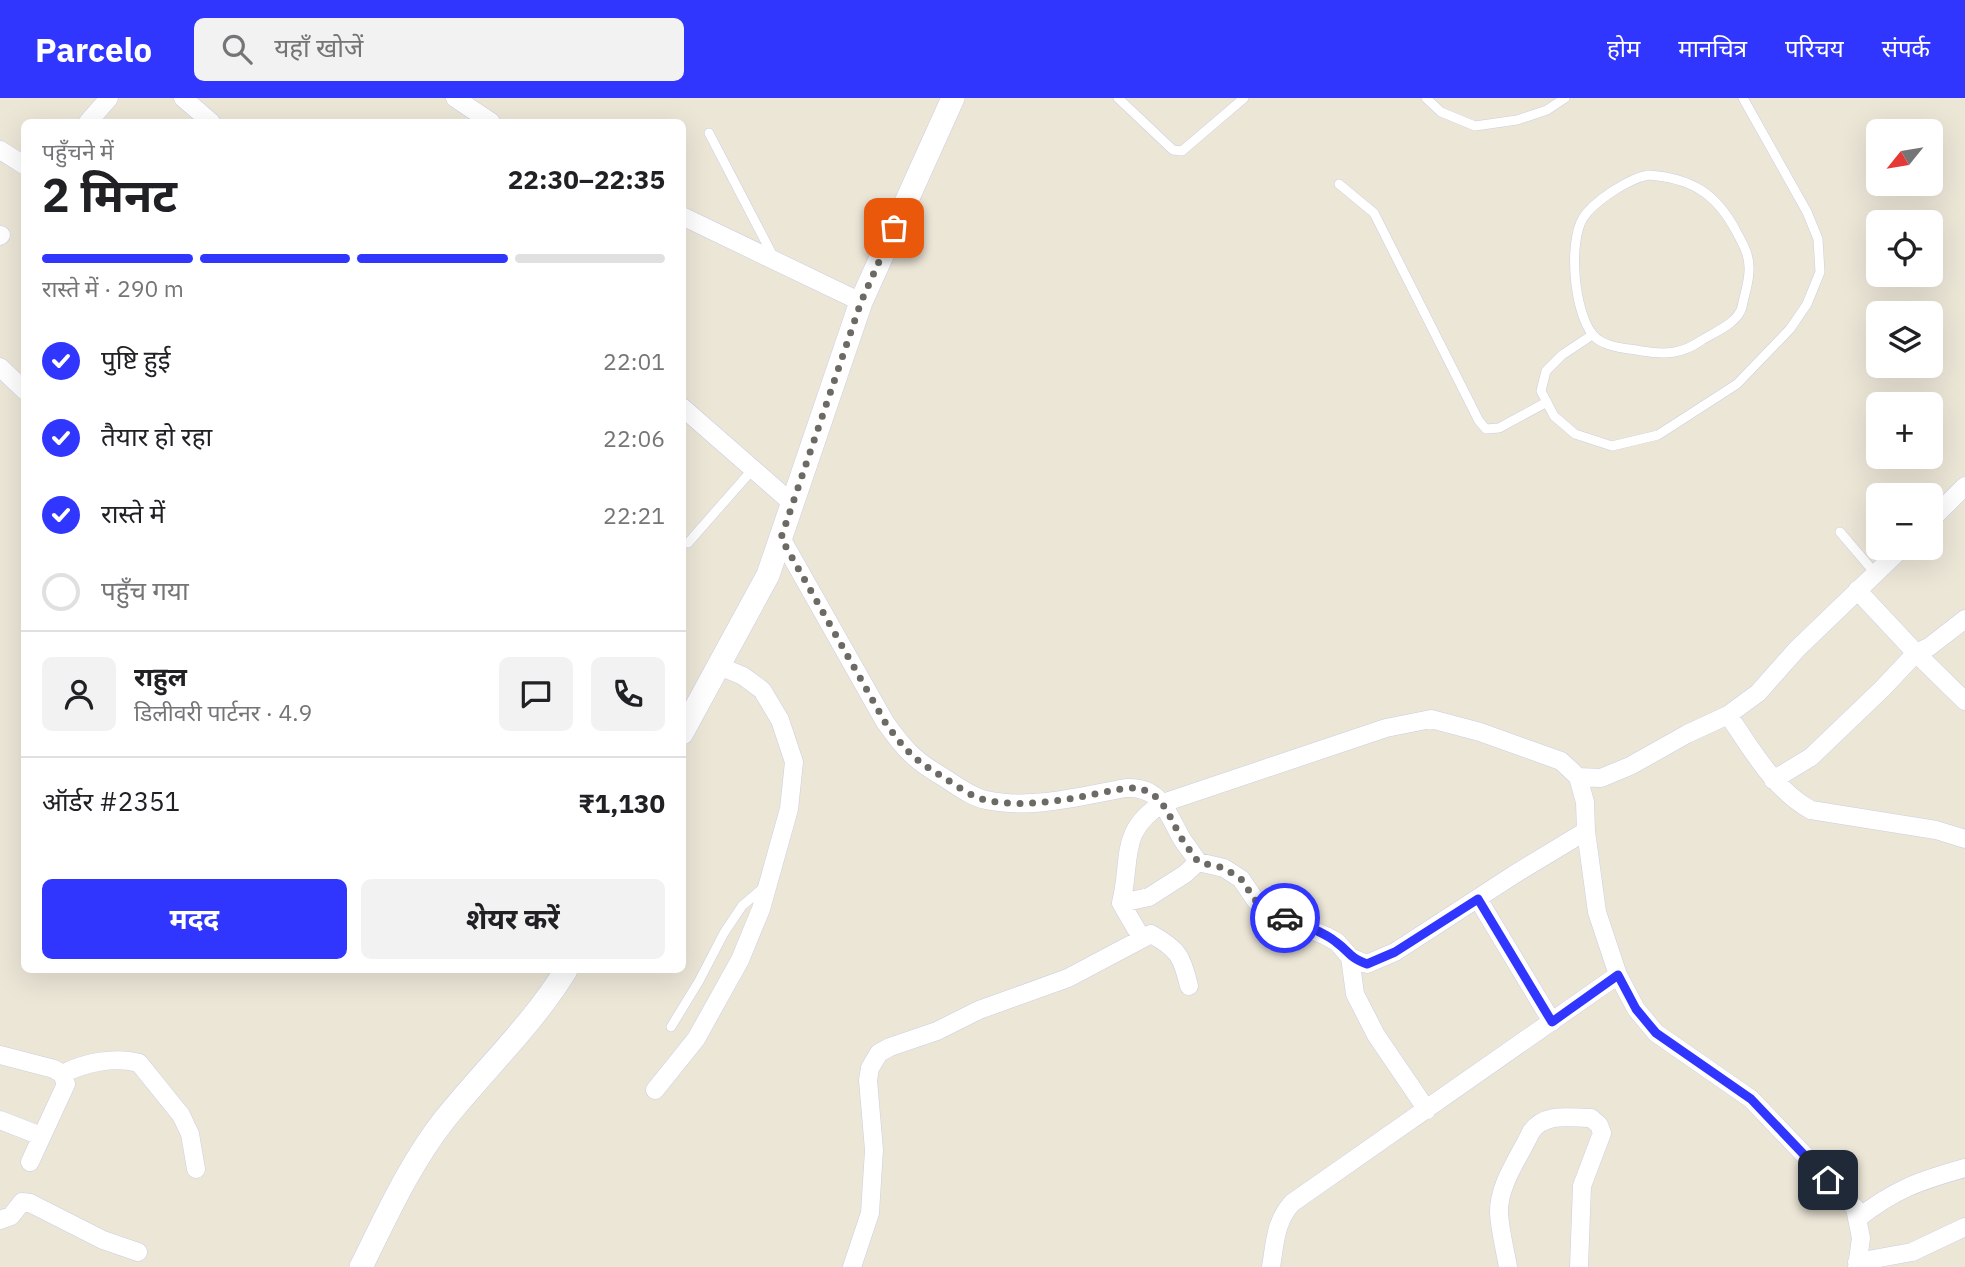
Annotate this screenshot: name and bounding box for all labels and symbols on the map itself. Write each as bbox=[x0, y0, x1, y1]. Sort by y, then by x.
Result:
north arrow bbox=[1866, 119, 1942, 196]
pin bbox=[864, 198, 924, 258]
courier bbox=[1250, 883, 1320, 953]
pin bbox=[1798, 1150, 1858, 1210]

